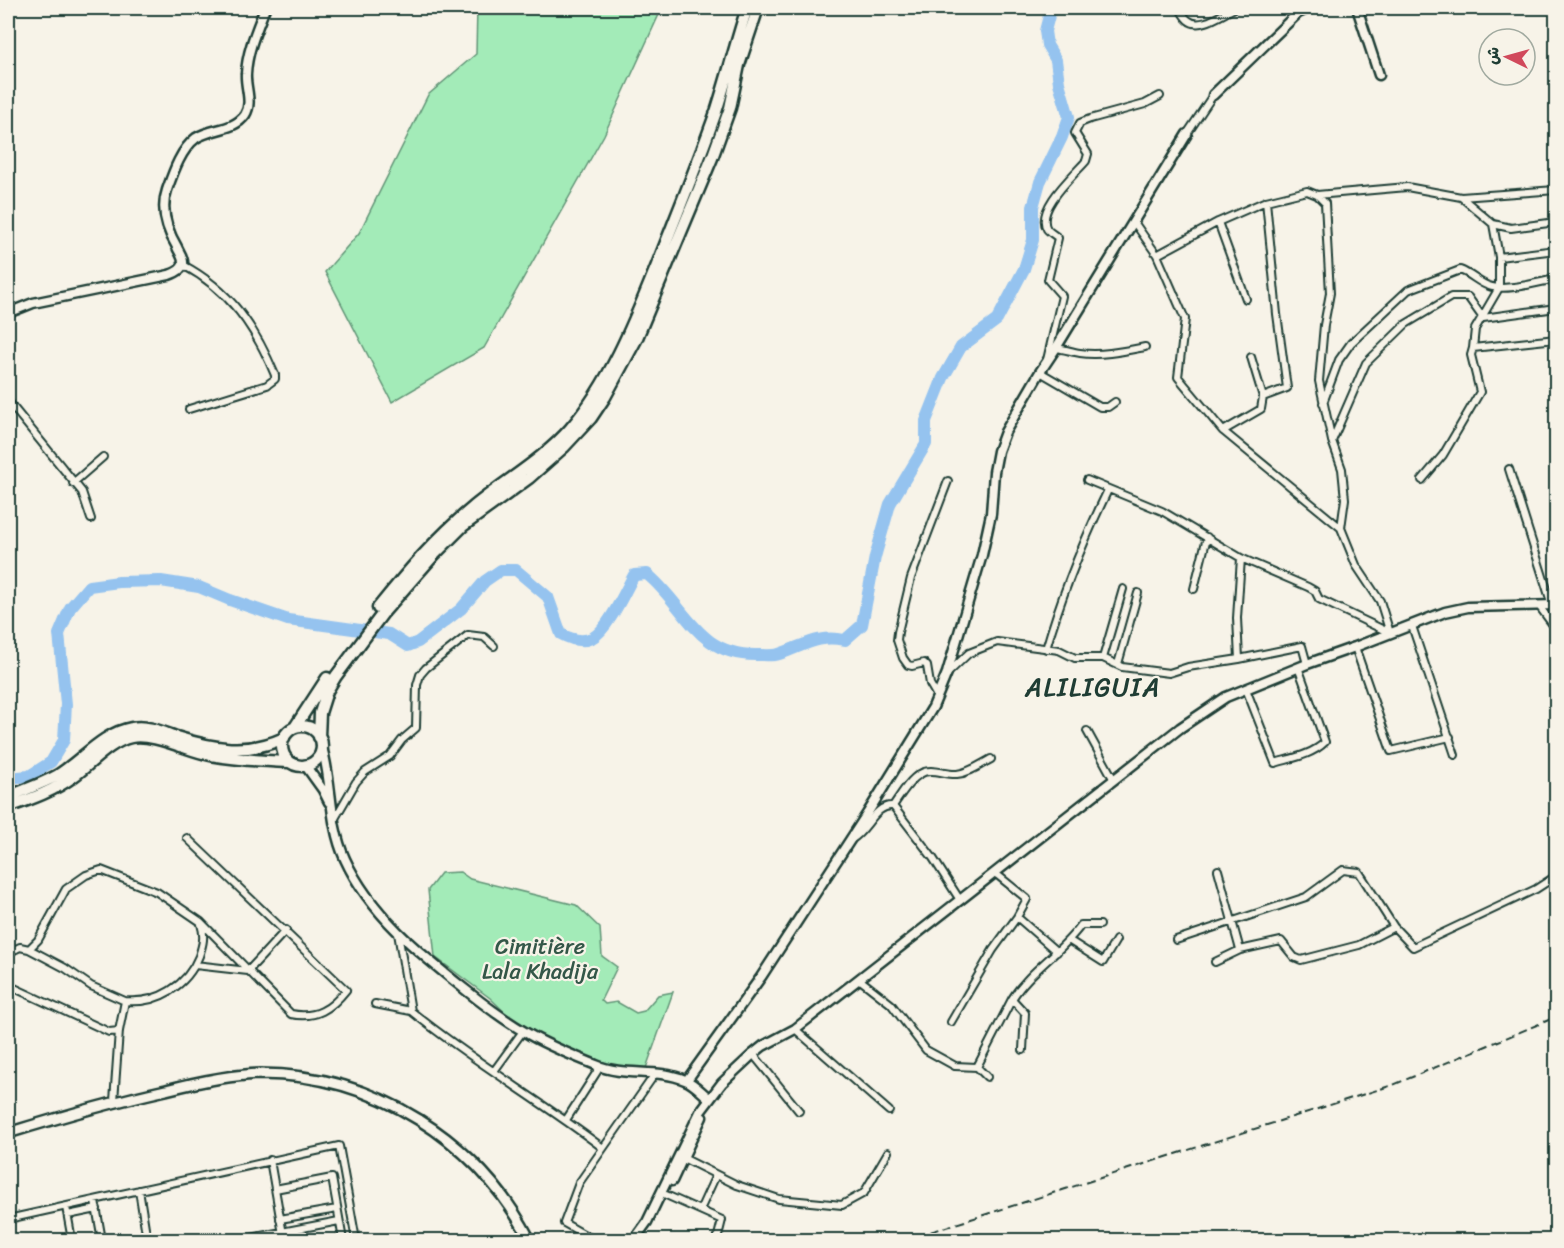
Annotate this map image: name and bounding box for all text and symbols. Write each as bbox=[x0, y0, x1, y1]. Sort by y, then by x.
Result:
north arrow bbox=[1477, 27, 1537, 87]
text: ش bbox=[1477, 46, 1508, 66]
district label: ALILIGUIA bbox=[1024, 664, 1161, 710]
park label: Cimitière Lala Khadija bbox=[482, 927, 599, 991]

